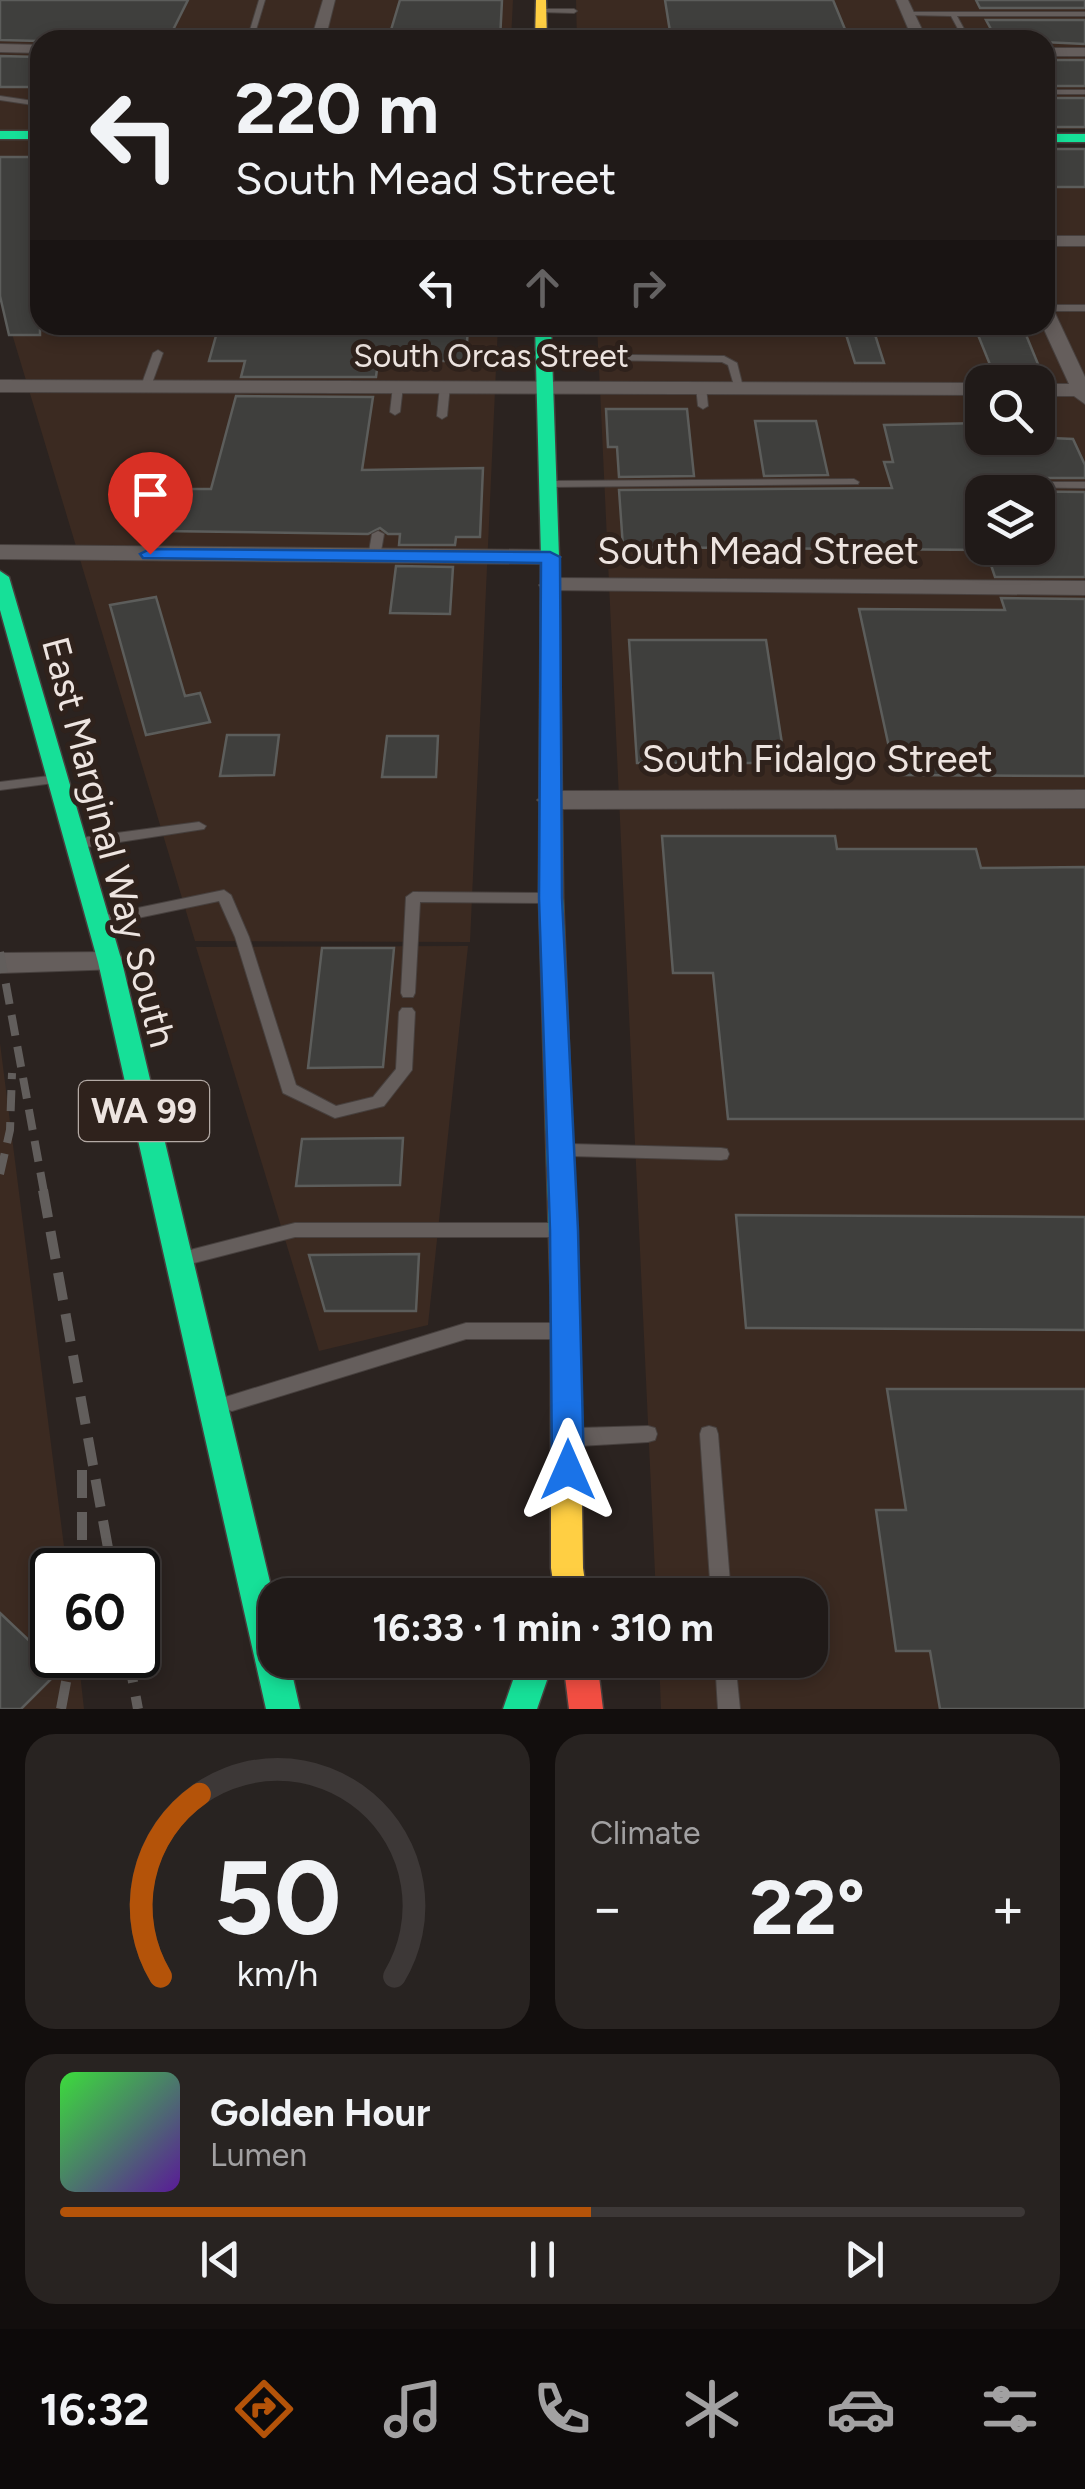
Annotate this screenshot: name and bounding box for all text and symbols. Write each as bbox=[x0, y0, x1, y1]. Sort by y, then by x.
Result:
text: 220 m bbox=[235, 66, 439, 151]
icon: left bbox=[70, 70, 200, 200]
text: South Mead Street bbox=[235, 151, 616, 205]
icon: left bbox=[410, 260, 465, 315]
icon: ahead bbox=[515, 260, 570, 315]
icon: right bbox=[620, 260, 675, 315]
street label: South Orcas Street bbox=[353, 337, 629, 375]
map controls bbox=[965, 365, 1055, 565]
button: search bbox=[965, 365, 1055, 455]
pin bbox=[108, 452, 193, 555]
icon: arrive bbox=[123, 467, 178, 522]
button: layers bbox=[965, 475, 1055, 565]
street label: South Mead Street bbox=[597, 528, 919, 574]
street label: East Marginal Way South bbox=[32, 632, 186, 1052]
street label: South Fidalgo Street bbox=[641, 736, 993, 782]
road number: WA 99 bbox=[79, 1081, 209, 1141]
position arrow bbox=[516, 1418, 620, 1522]
speed limit sign: 60 bbox=[30, 1548, 160, 1678]
text: 16:33 · 1 min · 310 m bbox=[372, 1605, 714, 1651]
text: Climate bbox=[590, 1814, 701, 1852]
text: 50 bbox=[214, 1835, 341, 1960]
text: 22° bbox=[750, 1863, 865, 1953]
text: − bbox=[590, 1875, 624, 1941]
text: + bbox=[991, 1875, 1025, 1941]
text: km/h bbox=[237, 1952, 318, 1995]
text: Golden Hour bbox=[210, 2090, 431, 2136]
text: Lumen bbox=[210, 2136, 307, 2174]
icon: previous bbox=[193, 2232, 248, 2287]
icon: pause bbox=[515, 2232, 570, 2287]
icon: next bbox=[837, 2232, 892, 2287]
icon: directions bbox=[229, 2374, 299, 2444]
icon: music bbox=[378, 2374, 448, 2444]
icon: phone bbox=[527, 2374, 597, 2444]
icon: climate bbox=[677, 2374, 747, 2444]
icon: car bbox=[826, 2374, 896, 2444]
icon: filters bbox=[975, 2374, 1045, 2444]
text: 16:32 bbox=[40, 2382, 149, 2436]

